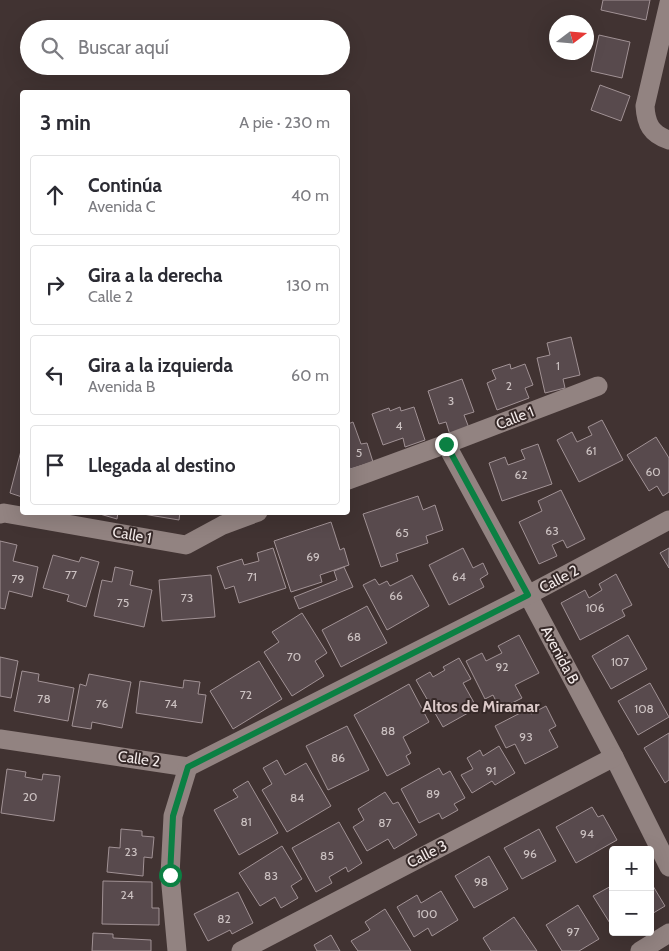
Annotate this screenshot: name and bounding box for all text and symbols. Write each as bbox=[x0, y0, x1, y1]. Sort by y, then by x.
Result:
north arrow bbox=[549, 15, 594, 60]
search box bbox=[20, 20, 350, 75]
icon: search bbox=[38, 34, 66, 62]
text: Buscar aquí bbox=[78, 36, 169, 59]
text: 3 min bbox=[40, 110, 91, 135]
text: A pie · 230 m bbox=[239, 113, 330, 132]
text: Continúa bbox=[88, 174, 162, 197]
icon: ahead bbox=[41, 181, 69, 209]
text: 40 m bbox=[291, 186, 329, 205]
text: Avenida C bbox=[88, 197, 156, 216]
text: Gira a la derecha bbox=[88, 264, 223, 287]
icon: right bbox=[41, 271, 69, 299]
text: 130 m bbox=[286, 276, 329, 295]
text: Calle 2 bbox=[88, 287, 133, 306]
text: Gira a la izquierda bbox=[88, 354, 233, 377]
house number: 1 bbox=[556, 358, 560, 373]
icon: left bbox=[41, 361, 69, 389]
text: 60 m bbox=[291, 366, 329, 385]
text: Avenida B bbox=[88, 377, 155, 396]
house number: 2 bbox=[506, 378, 512, 393]
house number: 3 bbox=[448, 393, 454, 408]
street label: Calle 1 bbox=[493, 403, 537, 433]
house number: 4 bbox=[396, 418, 403, 433]
route end bbox=[435, 433, 458, 456]
house number: 61 bbox=[586, 443, 596, 458]
house number: 5 bbox=[356, 445, 362, 460]
icon: arrive bbox=[41, 451, 69, 479]
text: Llegada al destino bbox=[88, 454, 235, 477]
house number: 60 bbox=[645, 464, 661, 479]
house number: 62 bbox=[514, 467, 528, 482]
street label: Calle 1 bbox=[111, 523, 153, 547]
house number: 63 bbox=[545, 523, 559, 538]
house number: 65 bbox=[395, 525, 409, 540]
house number: 69 bbox=[306, 549, 320, 564]
street label: Calle 2 bbox=[536, 561, 582, 597]
house number: 77 bbox=[65, 567, 77, 582]
house number: 71 bbox=[247, 569, 257, 584]
house number: 64 bbox=[452, 569, 466, 584]
house number: 79 bbox=[12, 571, 25, 586]
house number: 66 bbox=[389, 588, 403, 603]
house number: 73 bbox=[181, 590, 193, 605]
house number: 75 bbox=[117, 595, 129, 610]
house number: 106 bbox=[585, 600, 605, 615]
street label: Avenida B bbox=[537, 623, 583, 687]
house number: 68 bbox=[347, 629, 361, 644]
house number: 70 bbox=[287, 649, 301, 664]
house number: 107 bbox=[611, 654, 629, 669]
house number: 92 bbox=[495, 659, 509, 674]
house number: 72 bbox=[240, 687, 252, 702]
house number: 78 bbox=[37, 691, 51, 706]
house number: 76 bbox=[96, 696, 108, 711]
house number: 74 bbox=[165, 696, 177, 711]
district label: Altos de Miramar bbox=[422, 697, 540, 716]
house number: 108 bbox=[634, 701, 654, 716]
house number: 88 bbox=[381, 723, 395, 738]
house number: 93 bbox=[519, 729, 533, 744]
street label: Calle 2 bbox=[117, 747, 161, 771]
house number: 86 bbox=[331, 750, 345, 765]
house number: 91 bbox=[486, 763, 496, 778]
house number: 89 bbox=[426, 786, 440, 801]
house number: 20 bbox=[23, 789, 37, 804]
house number: 84 bbox=[290, 790, 304, 805]
house number: 81 bbox=[240, 814, 252, 829]
house number: 87 bbox=[378, 815, 392, 830]
house number: 94 bbox=[580, 826, 594, 841]
street label: Calle 3 bbox=[404, 836, 450, 872]
house number: 23 bbox=[125, 844, 137, 859]
house number: 96 bbox=[523, 846, 537, 861]
map controls bbox=[609, 846, 654, 936]
button: + bbox=[609, 846, 654, 891]
house number: 85 bbox=[320, 848, 334, 863]
route start bbox=[159, 864, 182, 887]
house number: 83 bbox=[264, 868, 278, 883]
house number: 98 bbox=[474, 874, 488, 889]
house number: 24 bbox=[120, 887, 134, 902]
button: − bbox=[609, 891, 654, 936]
house number: 100 bbox=[417, 906, 437, 921]
house number: 82 bbox=[217, 911, 231, 926]
house number: 97 bbox=[567, 924, 579, 939]

